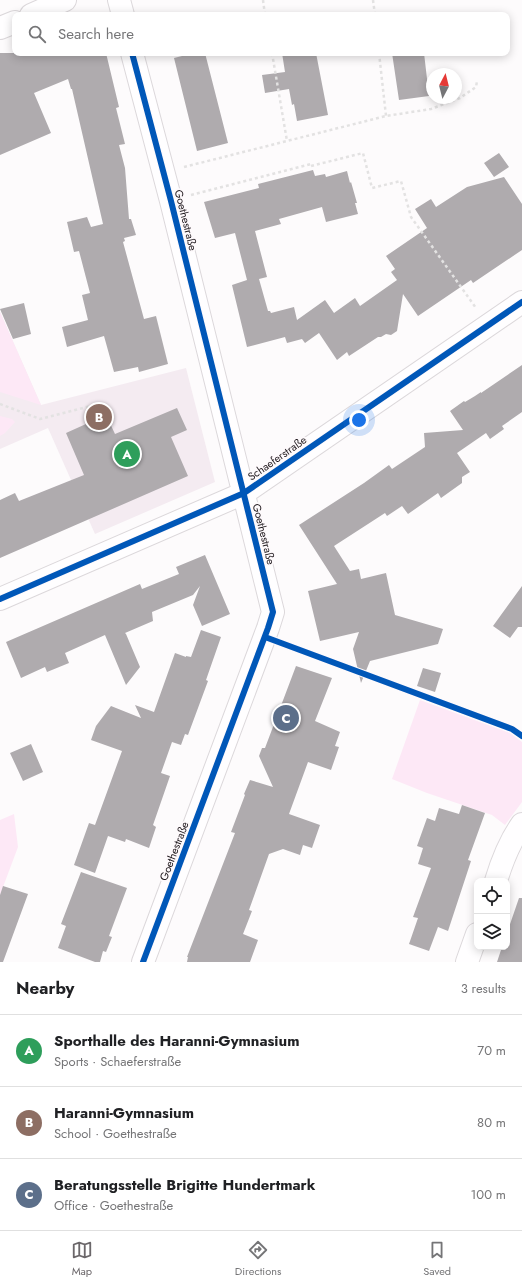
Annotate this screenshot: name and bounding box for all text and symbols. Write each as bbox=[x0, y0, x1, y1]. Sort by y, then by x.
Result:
search box bbox=[12, 12, 510, 56]
icon: search bbox=[26, 23, 48, 45]
text: Search here bbox=[58, 23, 134, 45]
north arrow bbox=[426, 68, 462, 104]
street label: Goethestraße bbox=[171, 188, 201, 252]
pin: B bbox=[86, 402, 112, 432]
your location bbox=[349, 410, 369, 430]
street label: Schaeferstraße bbox=[244, 432, 310, 484]
pin: A bbox=[114, 439, 140, 469]
street label: Goethestraße bbox=[249, 502, 279, 566]
pin: C bbox=[273, 703, 299, 733]
street label: Goethestraße bbox=[155, 819, 193, 883]
map controls bbox=[474, 878, 510, 950]
button: locate bbox=[474, 878, 510, 914]
button: layers bbox=[474, 914, 510, 950]
text: Nearby bbox=[16, 976, 74, 1000]
text: 3 results bbox=[461, 979, 506, 998]
text: Sporthalle des Haranni-Gymnasium bbox=[54, 1030, 299, 1052]
text: A bbox=[24, 1041, 34, 1060]
text: 70 m bbox=[477, 1041, 506, 1060]
text: Sports · Schaeferstraße bbox=[54, 1052, 181, 1071]
text: Haranni-Gymnasium bbox=[54, 1102, 194, 1124]
text: B bbox=[25, 1113, 33, 1132]
text: 80 m bbox=[477, 1113, 506, 1132]
text: School · Goethestraße bbox=[54, 1124, 177, 1143]
text: Beratungsstelle Brigitte Hundertmark bbox=[54, 1174, 315, 1196]
text: C bbox=[24, 1185, 34, 1204]
text: 100 m bbox=[471, 1185, 506, 1204]
text: Office · Goethestraße bbox=[54, 1196, 173, 1215]
tab: Map bbox=[71, 1239, 93, 1279]
tab: Directions bbox=[235, 1239, 281, 1279]
tab: Saved bbox=[423, 1239, 451, 1279]

